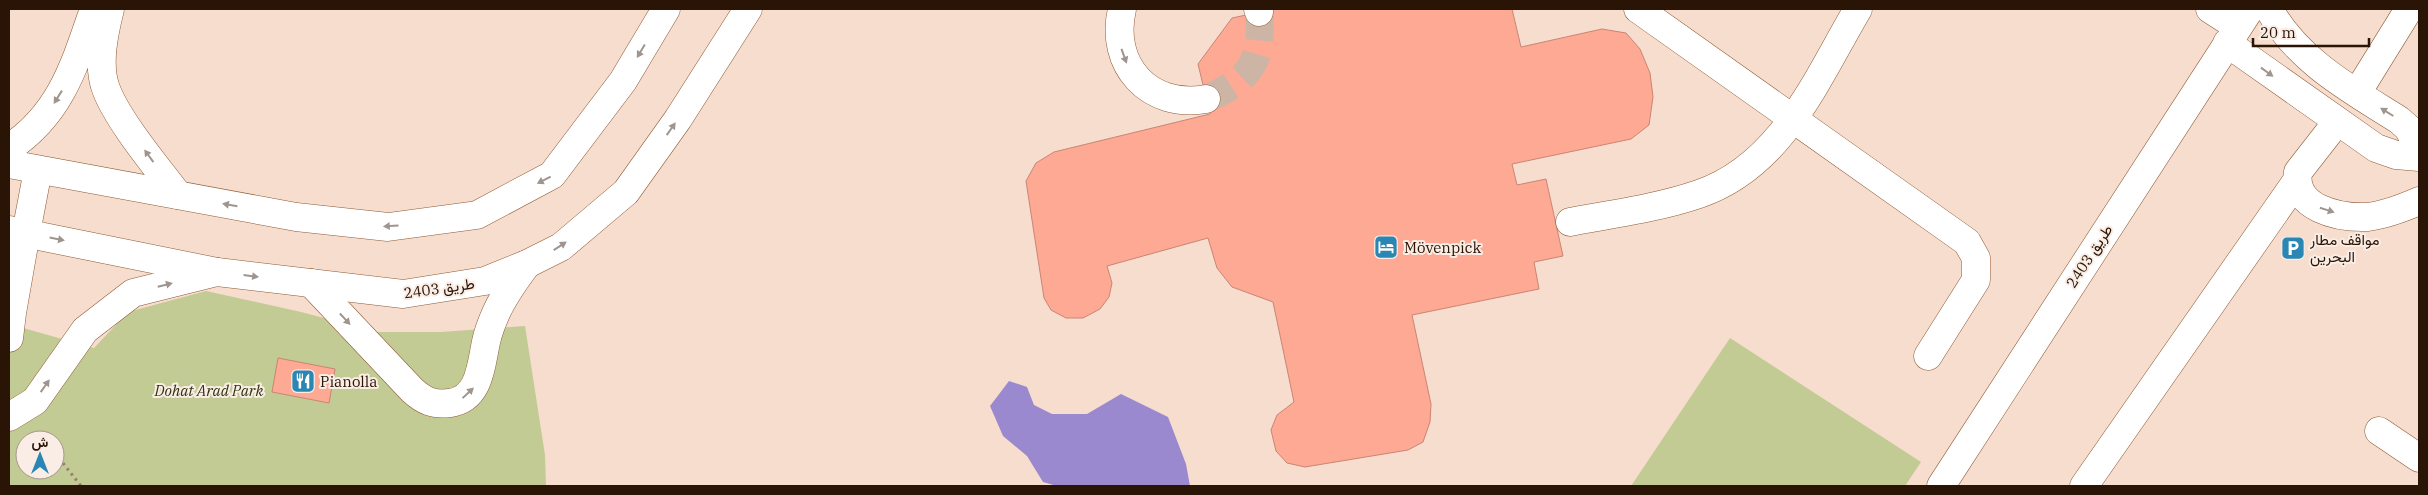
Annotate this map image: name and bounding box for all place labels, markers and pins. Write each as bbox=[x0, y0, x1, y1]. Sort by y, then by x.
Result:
place label: مواقف مطار البحرين bbox=[2309, 230, 2380, 267]
hotel icon: Mövenpick bbox=[1373, 234, 1399, 260]
parking icon: مواقف مطار البحرين bbox=[2280, 235, 2306, 261]
place label: Mövenpick bbox=[1404, 238, 1482, 257]
restaurant icon: Pianolla bbox=[290, 368, 316, 394]
place label: Pianolla bbox=[320, 372, 378, 391]

